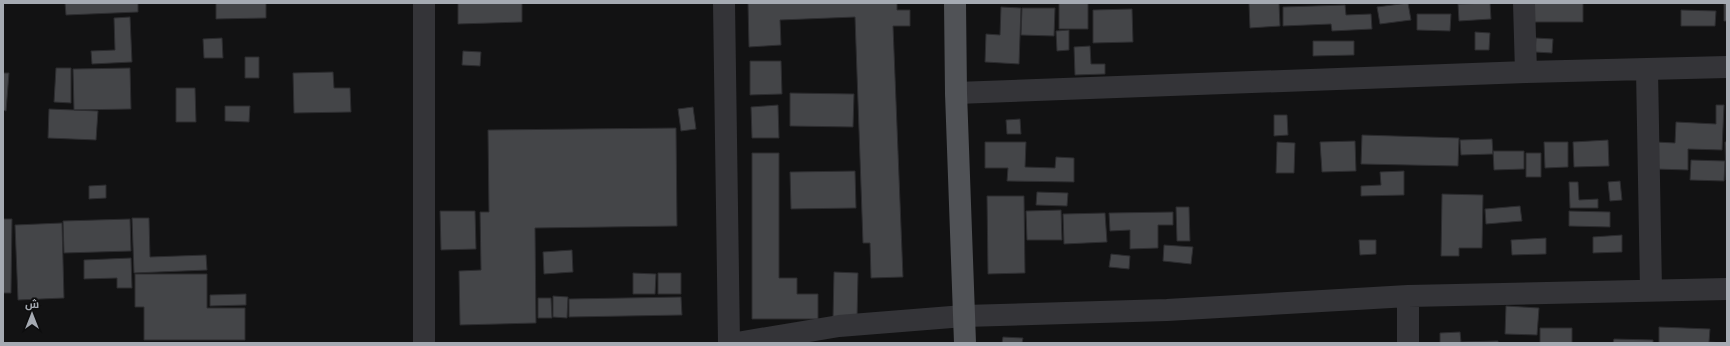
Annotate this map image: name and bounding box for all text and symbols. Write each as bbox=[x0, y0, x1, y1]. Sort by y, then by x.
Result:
north arrow bbox=[12, 294, 52, 334]
text: ش bbox=[25, 298, 39, 311]

